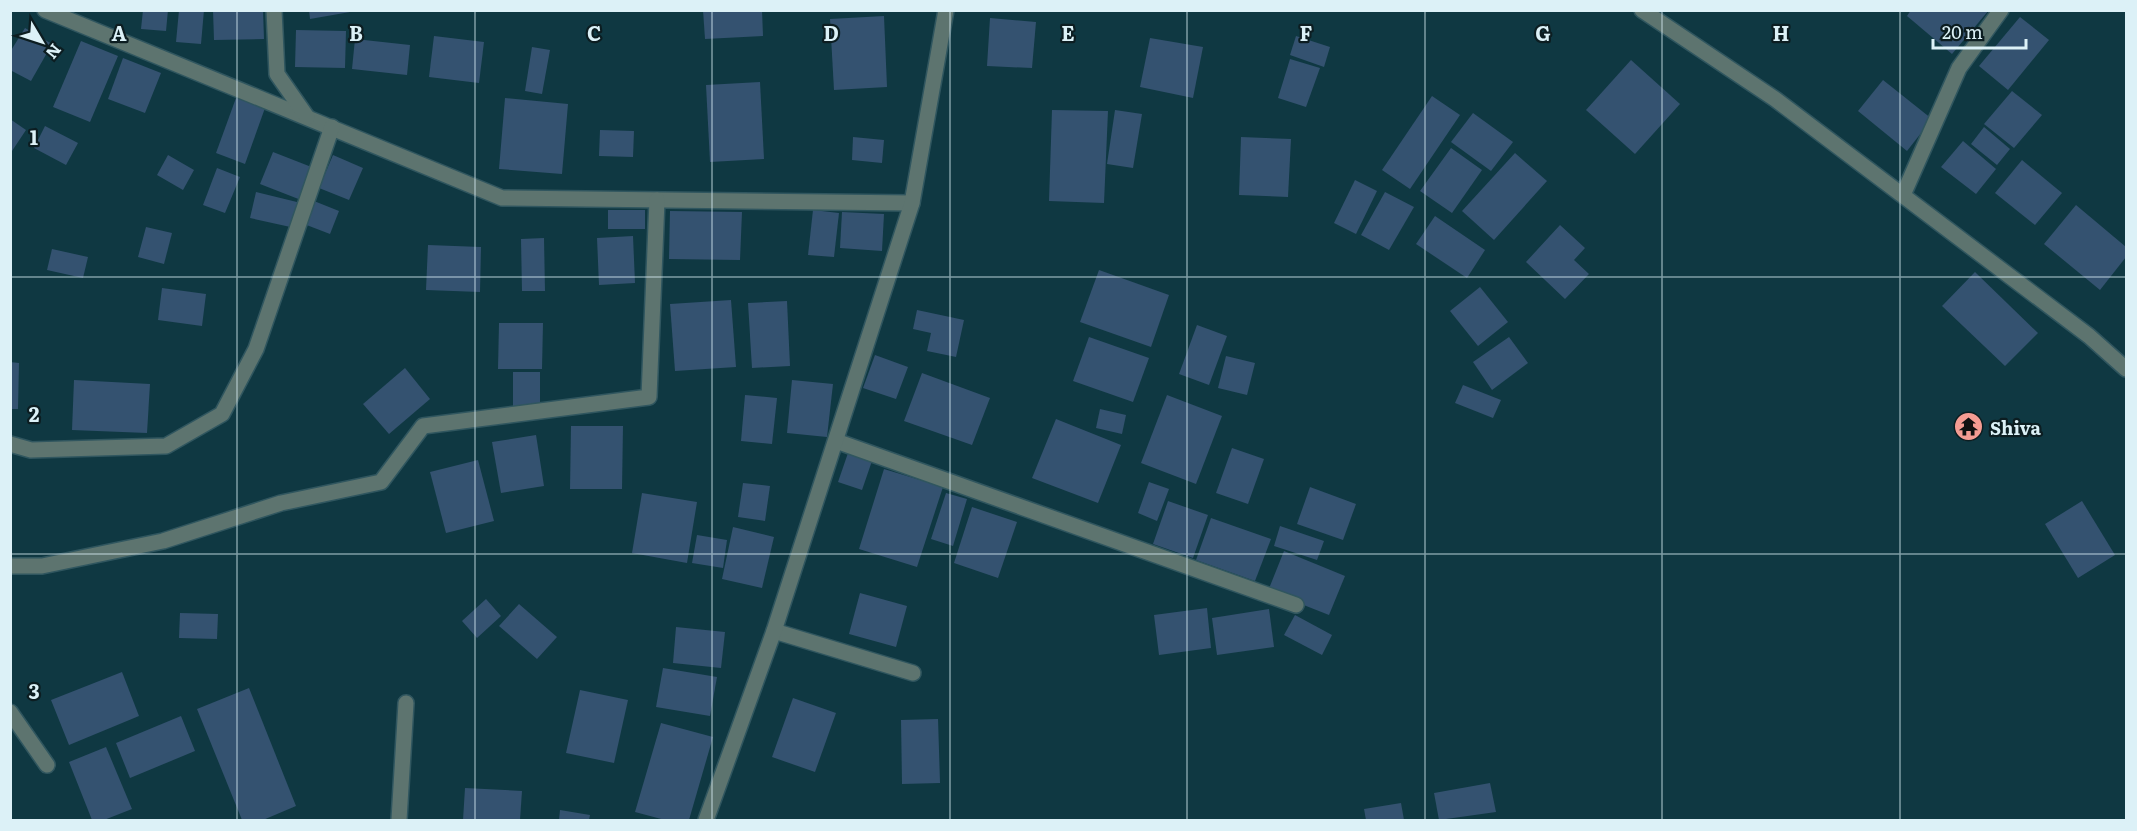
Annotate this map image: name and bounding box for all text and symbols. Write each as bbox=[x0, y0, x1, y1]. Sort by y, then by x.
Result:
north arrow bbox=[12, 12, 72, 72]
scale bar bbox=[1933, 12, 2026, 50]
text: A bbox=[111, 17, 127, 47]
text: B bbox=[349, 17, 363, 47]
text: C bbox=[587, 17, 601, 47]
text: D bbox=[823, 17, 839, 47]
text: E bbox=[1061, 17, 1075, 47]
text: F bbox=[1300, 17, 1313, 47]
text: G bbox=[1535, 17, 1551, 47]
text: H bbox=[1773, 17, 1789, 47]
text: 20 m bbox=[1942, 18, 1983, 45]
text: N bbox=[41, 39, 68, 65]
text: 1 bbox=[30, 121, 38, 151]
text: 2 bbox=[29, 398, 40, 428]
temple icon: Shiva bbox=[1953, 411, 1985, 443]
place label: Shiva bbox=[1990, 414, 2041, 441]
text: 3 bbox=[28, 675, 40, 705]

